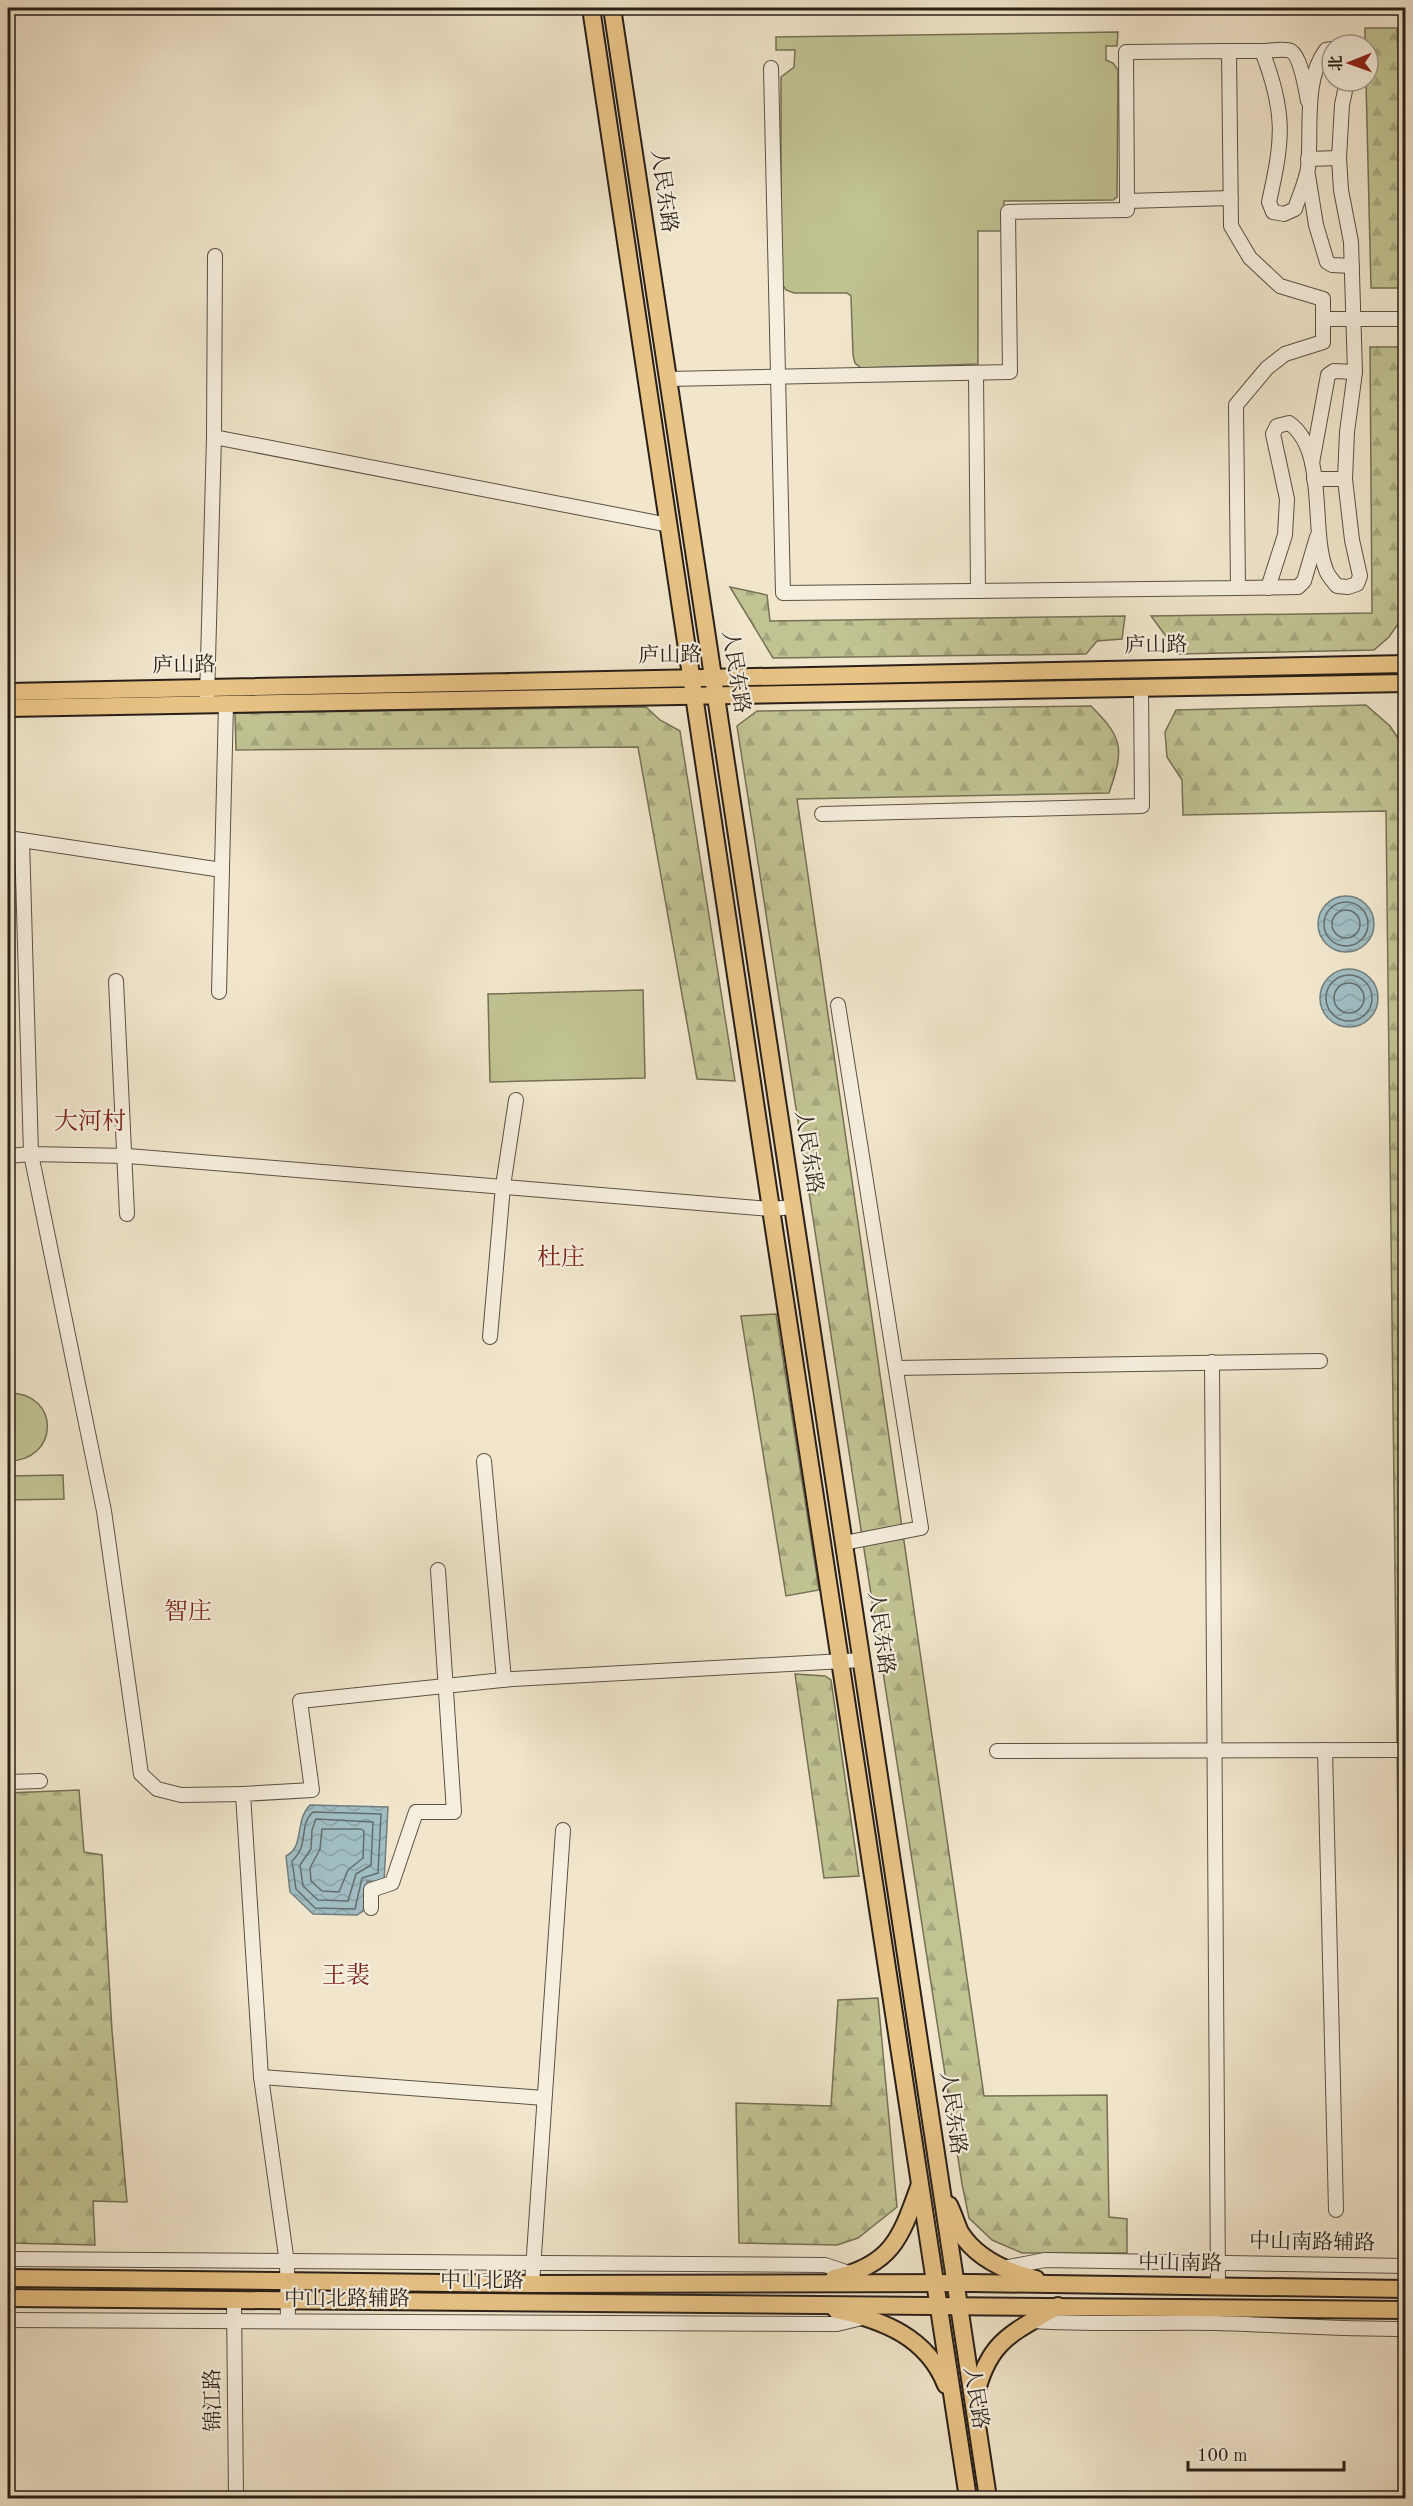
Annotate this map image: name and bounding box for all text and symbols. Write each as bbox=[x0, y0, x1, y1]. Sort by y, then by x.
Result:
north arrow bbox=[1320, 33, 1380, 93]
text: 北 bbox=[1327, 55, 1345, 71]
street label: 人民东路 bbox=[647, 148, 681, 234]
street label: 人民东路 bbox=[718, 629, 754, 715]
street label: 庐山路 bbox=[1124, 633, 1188, 657]
street label: 庐山路 bbox=[638, 643, 702, 667]
street label: 庐山路 bbox=[152, 653, 216, 677]
district label: 大河村 bbox=[54, 1108, 126, 1135]
street label: 人民东路 bbox=[791, 1109, 827, 1195]
district label: 杜庄 bbox=[537, 1244, 585, 1271]
street label: 人民东路 bbox=[864, 1590, 898, 1676]
district label: 智庄 bbox=[164, 1598, 212, 1625]
district label: 王裴 bbox=[322, 1962, 370, 1989]
street label: 人民东路 bbox=[936, 2070, 970, 2156]
street label: 中山南路辅路 bbox=[1249, 2229, 1375, 2255]
street label: 中山南路 bbox=[1138, 2251, 1222, 2275]
street label: 中山北路 bbox=[440, 2269, 524, 2292]
street label: 中山北路辅路 bbox=[284, 2287, 410, 2310]
street label: 人民路 bbox=[960, 2365, 992, 2431]
street label: 锦江路 bbox=[201, 2368, 225, 2432]
scale bar bbox=[1188, 2434, 1344, 2472]
text: 100 m bbox=[1197, 2447, 1248, 2465]

